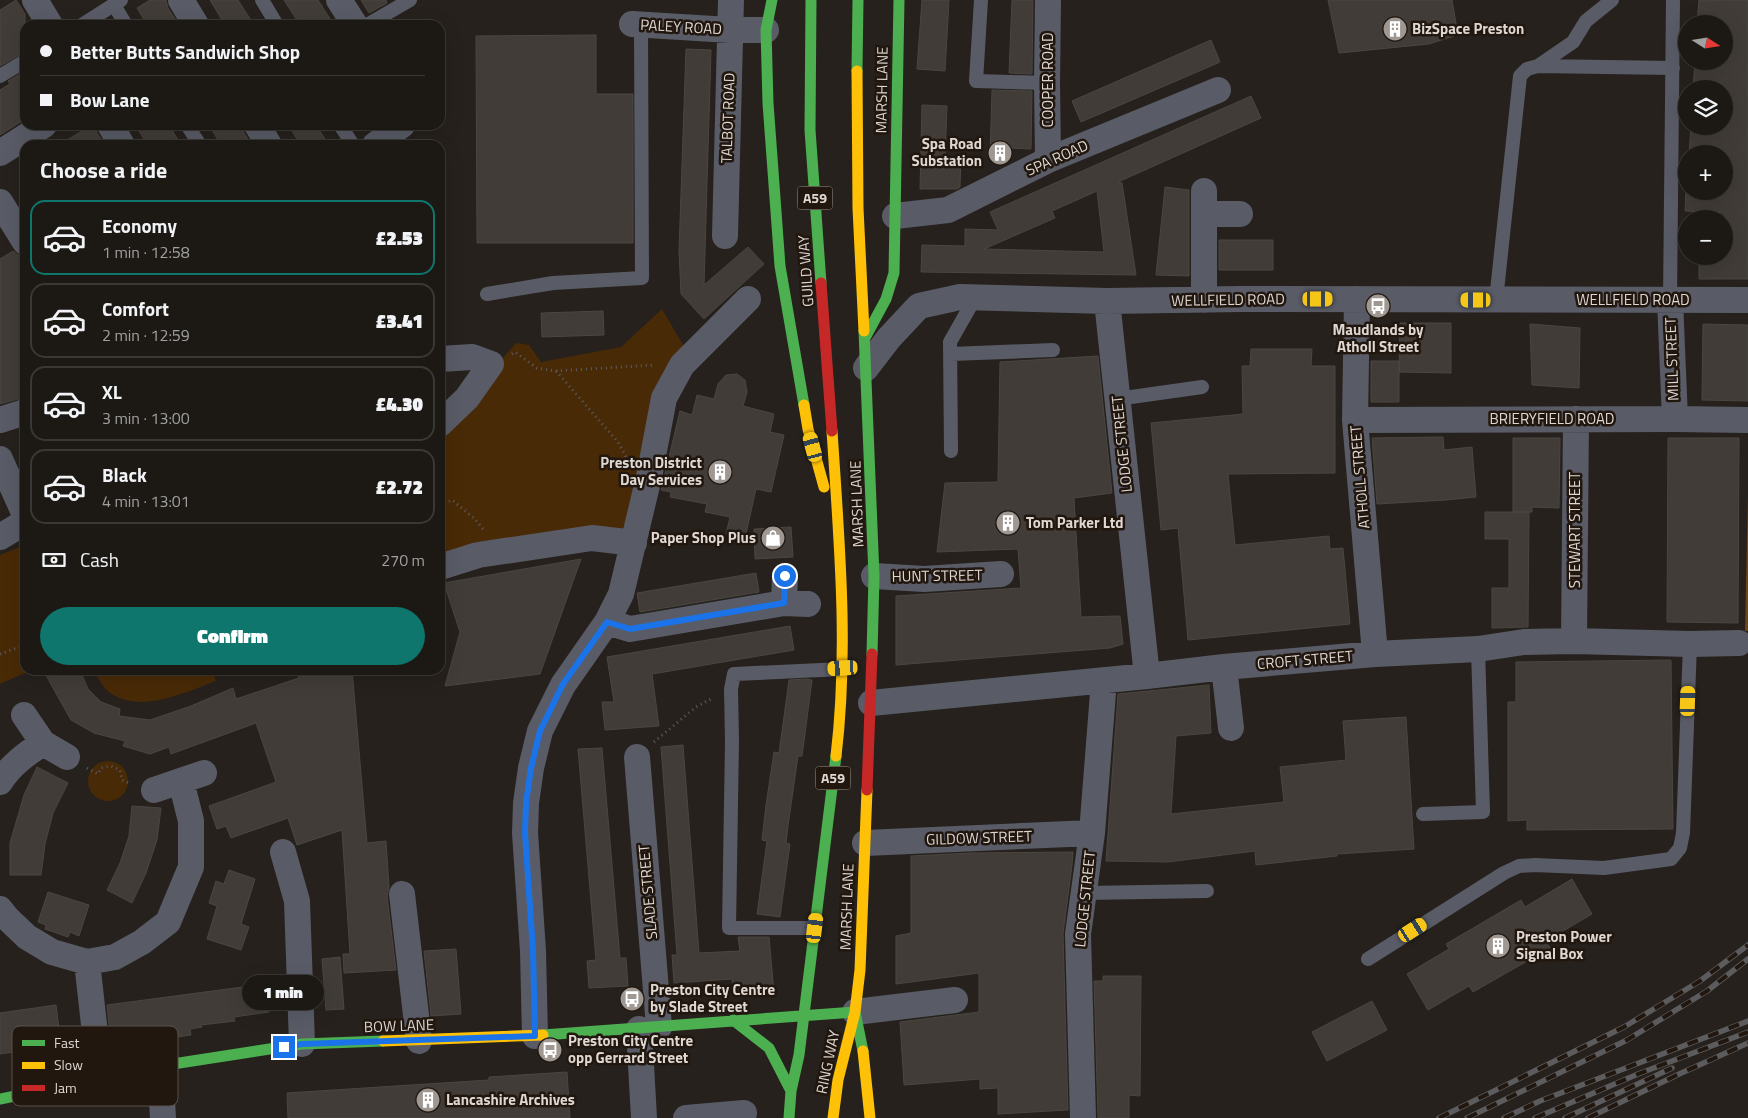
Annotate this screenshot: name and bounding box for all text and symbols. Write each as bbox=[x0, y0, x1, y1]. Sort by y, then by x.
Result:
street label: PALEY ROAD bbox=[640, 13, 722, 40]
north arrow bbox=[1678, 15, 1732, 70]
map controls bbox=[1678, 15, 1733, 265]
building icon: BizSpace Preston bbox=[1382, 16, 1408, 42]
place label: BizSpace Preston bbox=[1412, 17, 1524, 40]
street label: COOPER ROAD bbox=[1036, 32, 1059, 128]
text: Better Butts Sandwich Shop bbox=[70, 37, 300, 66]
street label: MARSH LANE bbox=[869, 46, 894, 134]
street label: TALBOT ROAD bbox=[714, 72, 741, 164]
button: layers bbox=[1678, 80, 1733, 135]
text: Bow Lane bbox=[70, 85, 149, 114]
place label: Spa Road Substation bbox=[912, 132, 982, 172]
street label: SPA ROAD bbox=[1022, 134, 1092, 182]
building icon: Spa Road Substation bbox=[987, 140, 1013, 166]
button: + bbox=[1678, 145, 1733, 200]
text: Choose a ride bbox=[40, 153, 167, 187]
road number: A59 bbox=[798, 187, 832, 210]
button: − bbox=[1678, 210, 1733, 265]
text: Economy bbox=[102, 211, 177, 240]
icon: car bbox=[42, 215, 87, 260]
text: £2.53 bbox=[376, 223, 423, 252]
street label: GUILD WAY bbox=[792, 234, 819, 308]
text: 1 min · 12:58 bbox=[102, 240, 190, 264]
street label: WELLFIELD ROAD bbox=[1171, 287, 1285, 312]
street label: WELLFIELD ROAD bbox=[1576, 288, 1690, 311]
car bbox=[1303, 292, 1333, 307]
bus stop icon: Maudlands by Atholl Street bbox=[1365, 293, 1391, 319]
car bbox=[1461, 293, 1491, 308]
text: Comfort bbox=[102, 294, 169, 323]
icon: car bbox=[42, 298, 87, 343]
text: £3.41 bbox=[376, 306, 423, 335]
street label: MILL STREET bbox=[1659, 317, 1684, 401]
place label: Maudlands by Atholl Street bbox=[1332, 318, 1424, 358]
text: 2 min · 12:59 bbox=[102, 323, 190, 347]
text: XL bbox=[102, 377, 122, 406]
icon: car bbox=[42, 381, 87, 426]
text: £4.30 bbox=[376, 389, 423, 418]
street label: LODGE STREET bbox=[1105, 394, 1138, 494]
text: 3 min · 13:00 bbox=[102, 406, 190, 430]
street label: BRIERYFIELD ROAD bbox=[1489, 407, 1615, 430]
street label: ATHOLL STREET bbox=[1344, 424, 1375, 530]
car bbox=[801, 431, 824, 463]
place label: Preston District Day Services bbox=[600, 451, 703, 491]
building icon: Preston District Day Services bbox=[707, 459, 733, 485]
text: Black bbox=[102, 460, 147, 489]
street label: MARSH LANE bbox=[843, 460, 870, 548]
icon: car bbox=[42, 464, 87, 509]
text: £2.72 bbox=[376, 472, 423, 501]
street label: STEWART STREET bbox=[1563, 472, 1586, 588]
text: 4 min · 13:01 bbox=[102, 489, 190, 513]
building icon: Tom Parker Ltd bbox=[995, 510, 1021, 536]
place label: Tom Parker Ltd bbox=[1026, 511, 1123, 534]
shop icon: Paper Shop Plus bbox=[760, 525, 786, 551]
place label: Paper Shop Plus bbox=[651, 526, 756, 549]
text: Cash bbox=[80, 545, 119, 574]
icon: cash bbox=[40, 546, 68, 574]
text: 270 m bbox=[381, 548, 425, 572]
street label: HUNT STREET bbox=[891, 563, 983, 588]
route start bbox=[774, 565, 796, 587]
button: Confirm bbox=[40, 607, 425, 665]
street label: CROFT STREET bbox=[1256, 644, 1354, 675]
car bbox=[827, 660, 858, 676]
car bbox=[1679, 686, 1696, 716]
road number: A59 bbox=[816, 766, 850, 790]
street label: GILDOW STREET bbox=[926, 824, 1032, 851]
street label: SLADE STREET bbox=[632, 843, 663, 941]
street label: LODGE STREET bbox=[1068, 849, 1101, 948]
street label: MARSH LANE bbox=[833, 863, 860, 951]
car bbox=[805, 912, 824, 944]
car bbox=[1396, 916, 1429, 944]
place label: Preston Power Signal Box bbox=[1516, 925, 1612, 965]
building icon: Preston Power Signal Box bbox=[1485, 933, 1511, 959]
callout: 1 min bbox=[243, 974, 325, 1010]
place label: Preston City Centre by Slade Street bbox=[650, 978, 775, 1018]
text: 1 min bbox=[263, 980, 303, 1004]
bus stop icon: Preston City Centre by Slade Street bbox=[619, 986, 645, 1012]
street label: BOW LANE bbox=[363, 1013, 434, 1038]
legend bbox=[12, 1026, 178, 1106]
street label: RING WAY bbox=[810, 1028, 846, 1096]
place label: Preston City Centre opp Gerrard Street bbox=[568, 1029, 693, 1069]
text: Fast bbox=[54, 1032, 79, 1053]
route end bbox=[273, 1036, 295, 1058]
bus stop icon: Preston City Centre opp Gerrard Street bbox=[537, 1037, 563, 1063]
text: Slow bbox=[54, 1054, 83, 1075]
text: Jam bbox=[54, 1077, 77, 1098]
building icon: Lancashire Archives bbox=[415, 1087, 441, 1113]
place label: Lancashire Archives bbox=[446, 1088, 575, 1111]

